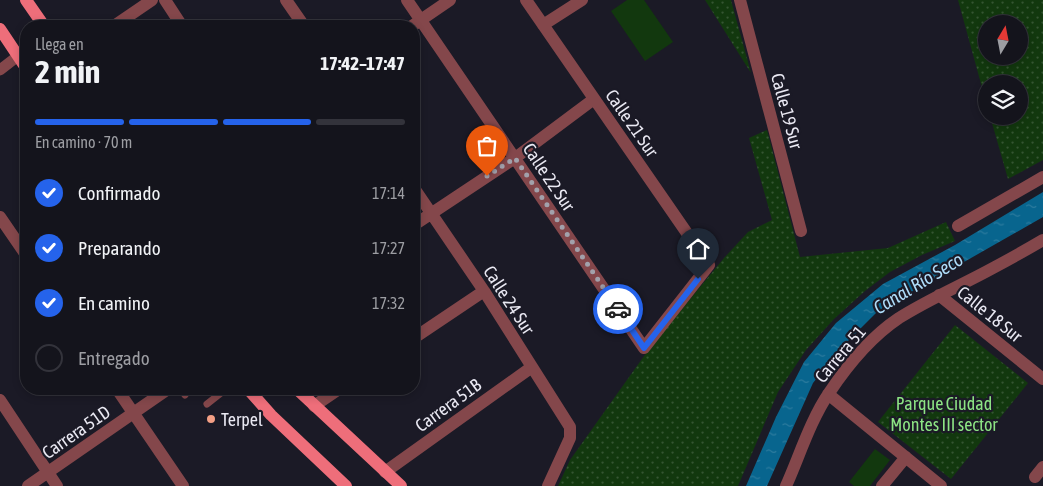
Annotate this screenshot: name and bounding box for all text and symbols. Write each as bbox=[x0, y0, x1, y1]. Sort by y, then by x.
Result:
north arrow bbox=[978, 15, 1028, 65]
map controls bbox=[978, 15, 1028, 125]
text: Llega en bbox=[35, 35, 84, 53]
text: 17:42–17:47 bbox=[320, 52, 405, 74]
text: 2 min bbox=[35, 53, 100, 90]
street label: Calle 19 Sur bbox=[767, 71, 807, 152]
button: layers bbox=[978, 75, 1028, 125]
street label: Calle 21 Sur bbox=[601, 85, 663, 161]
pin bbox=[466, 125, 508, 176]
icon: bag bbox=[473, 132, 501, 160]
text: En camino · 70 m bbox=[35, 133, 132, 151]
street label: Calle 22 Sur bbox=[519, 139, 580, 216]
icon: check bbox=[35, 179, 63, 207]
text: Confirmado bbox=[78, 182, 160, 204]
text: 17:14 bbox=[372, 184, 405, 202]
pin bbox=[677, 228, 719, 279]
icon: check bbox=[35, 234, 63, 262]
icon: home bbox=[684, 235, 712, 263]
text: Preparando bbox=[78, 237, 161, 259]
text: 17:27 bbox=[372, 239, 405, 257]
water label: Canal Río Seco bbox=[869, 248, 967, 318]
street label: Calle 24 Sur bbox=[479, 262, 539, 339]
street label: Calle 18 Sur bbox=[953, 281, 1027, 347]
courier bbox=[593, 284, 643, 334]
icon: check bbox=[35, 289, 63, 317]
text: En camino bbox=[78, 292, 150, 314]
text: 17:32 bbox=[372, 294, 405, 312]
icon: car bbox=[604, 295, 632, 323]
street label: Carrera 51 bbox=[810, 321, 870, 387]
text: Entregado bbox=[78, 347, 150, 369]
street label: Carrera 51B bbox=[411, 374, 485, 436]
park label: Parque Ciudad Montes III sector bbox=[890, 393, 998, 435]
street label: Carrera 51D bbox=[38, 401, 114, 463]
place label: Terpel bbox=[221, 409, 263, 430]
marker: Terpel bbox=[205, 413, 217, 425]

